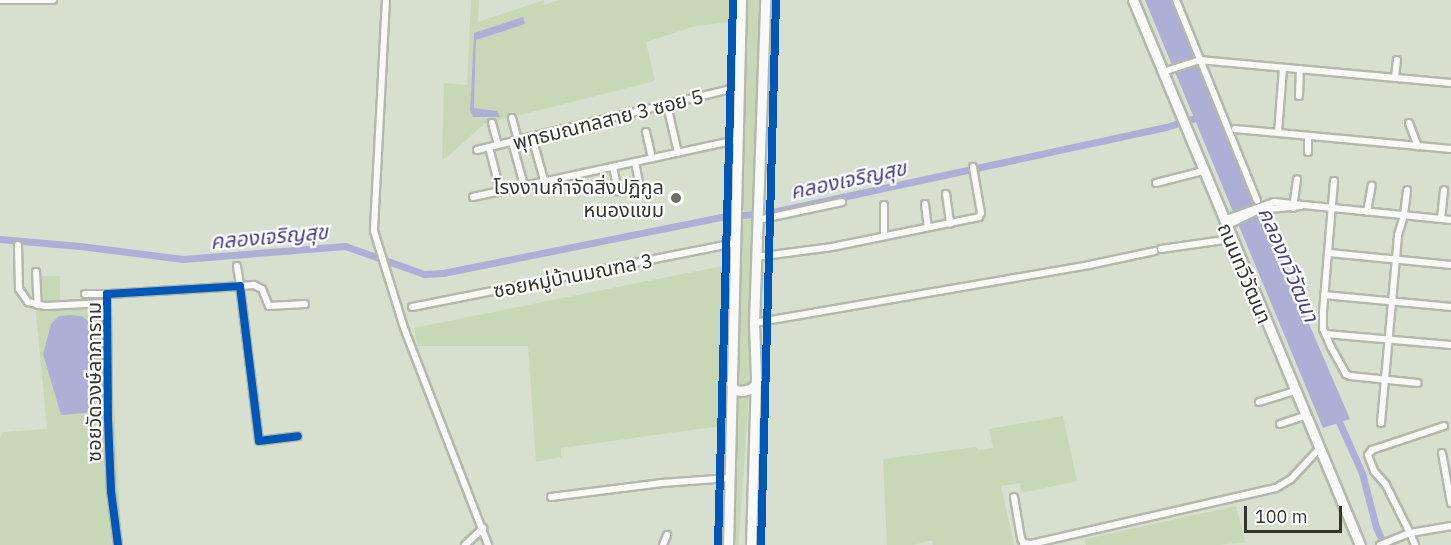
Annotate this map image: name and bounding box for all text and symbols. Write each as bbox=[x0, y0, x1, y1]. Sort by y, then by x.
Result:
street label: พุทธมณฑลสาย 3 ซอย 5 bbox=[510, 84, 706, 154]
water label: คลองเจริญสุข bbox=[788, 154, 908, 204]
place label: โรงงานกำจัดสิ่งปฏิกูล หนองแขม bbox=[494, 174, 664, 221]
marker: โรงงานกำจัดสิ่งปฏิกูล หนองแขม bbox=[669, 191, 683, 205]
water label: คลองทวีวัฒนา bbox=[1254, 203, 1324, 325]
water label: คลองเจริญสุข bbox=[209, 218, 329, 254]
street label: ถนนทวีวัฒนา bbox=[1213, 219, 1277, 327]
street label: ซอยหมู่บ้านมณฑล 3 bbox=[491, 248, 655, 302]
street label: ซอยวัดวงษ์ลาภาราม bbox=[81, 302, 105, 462]
scale bar bbox=[1247, 494, 1344, 532]
text: 100 m bbox=[1255, 505, 1307, 528]

